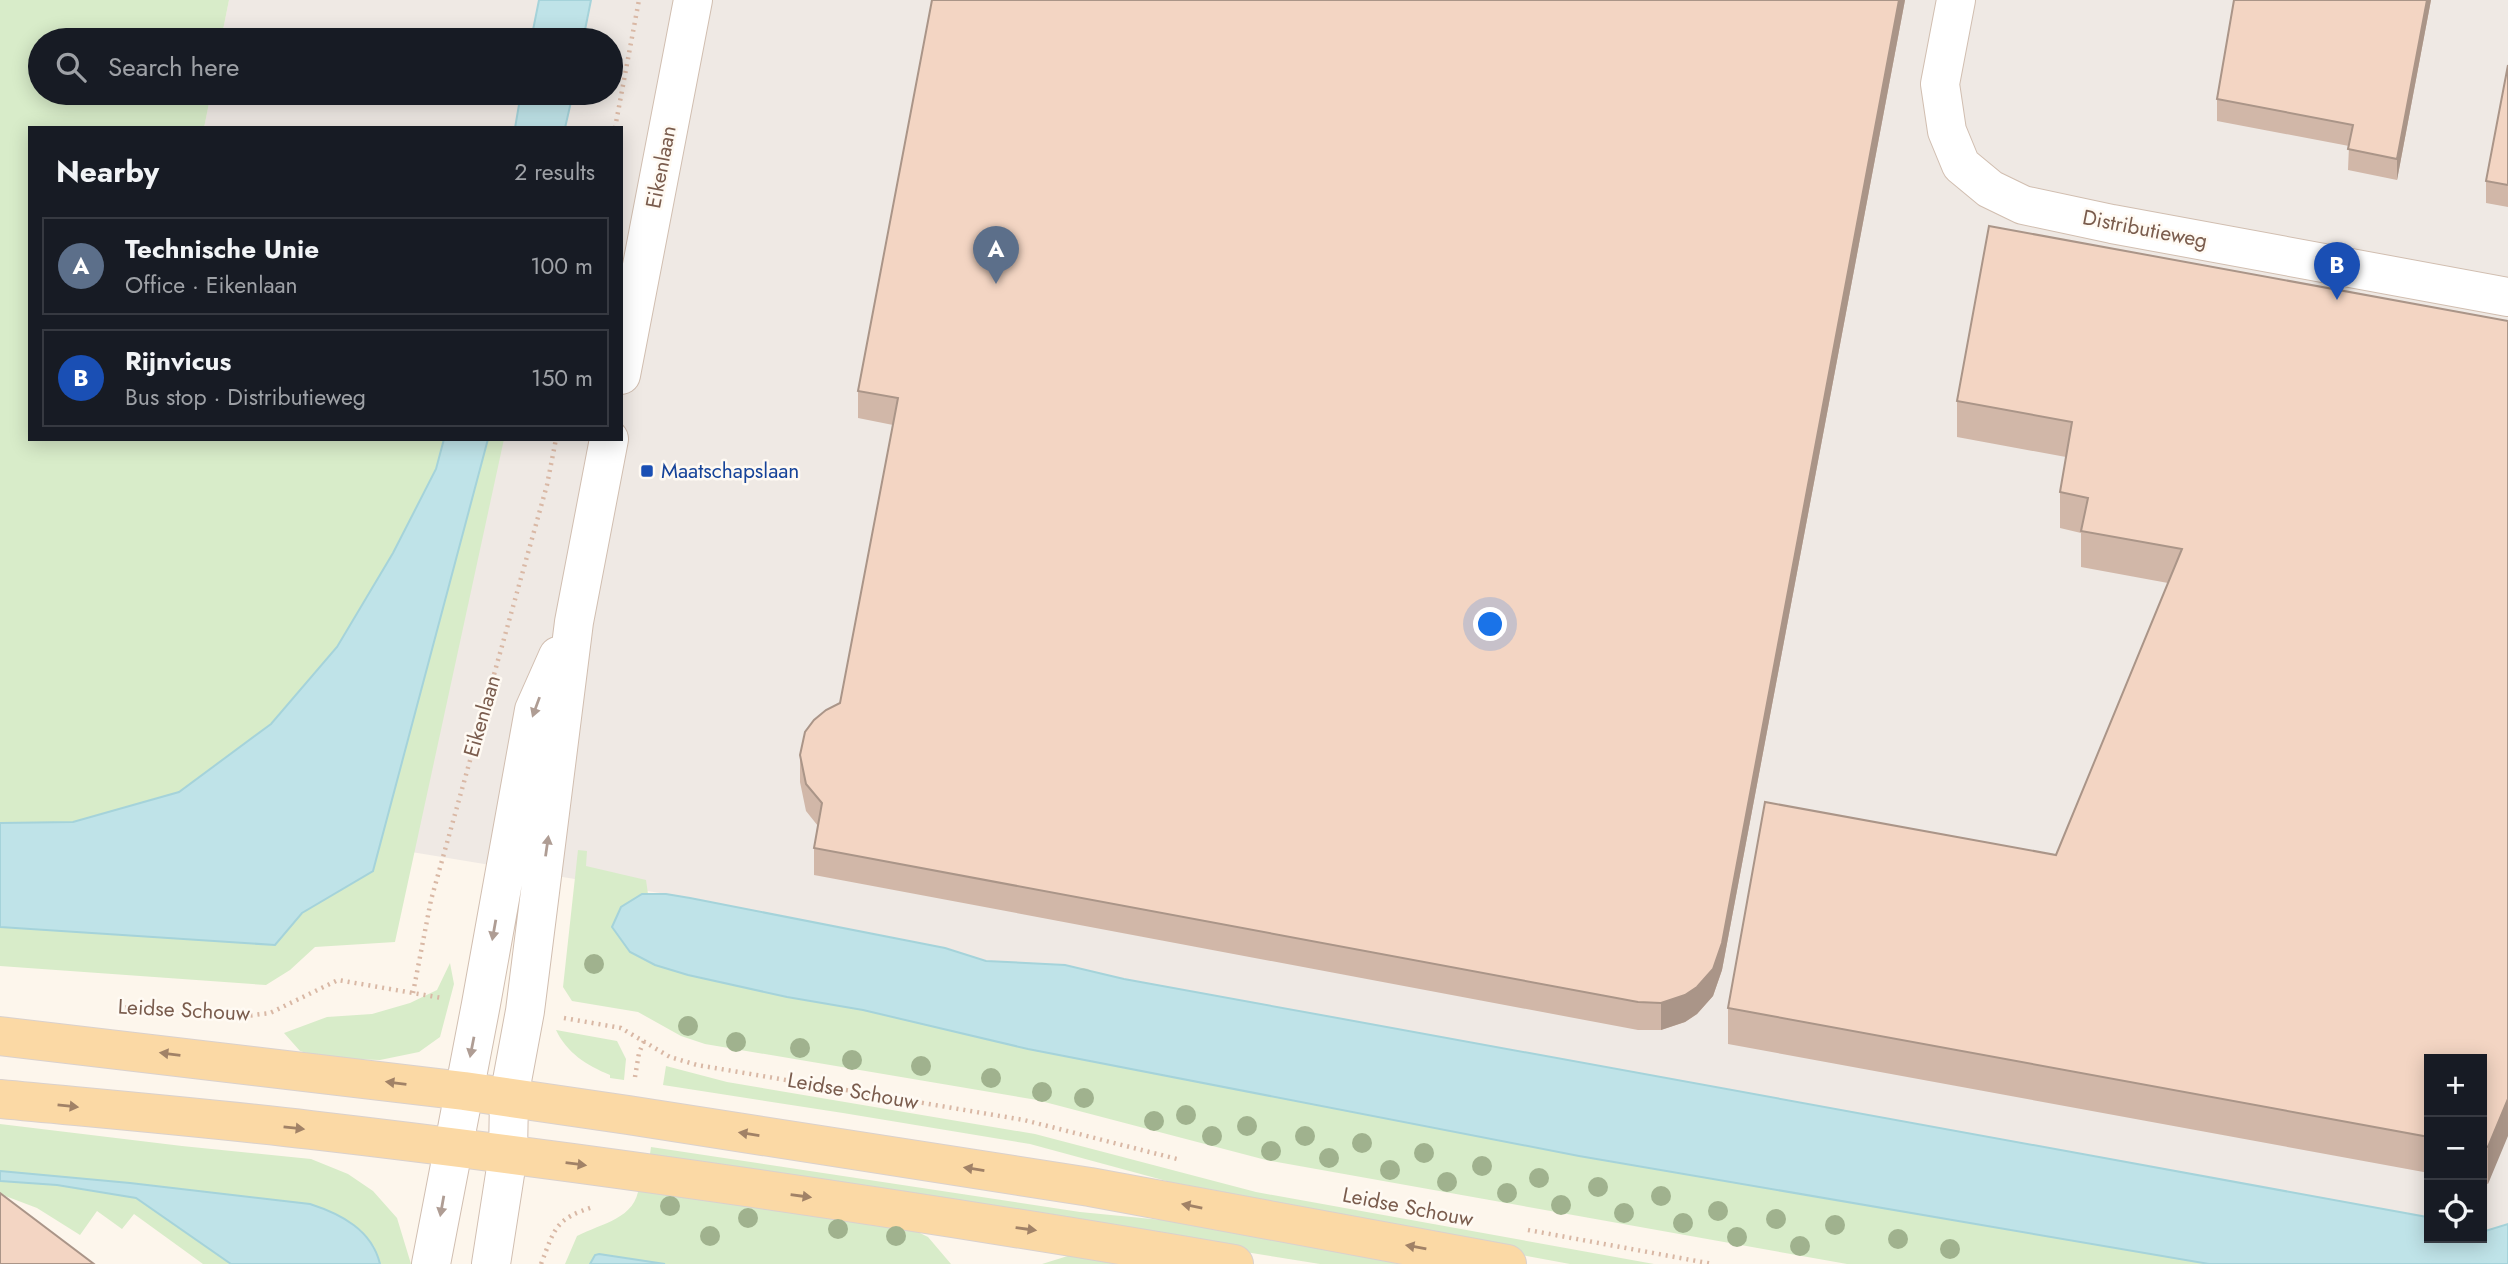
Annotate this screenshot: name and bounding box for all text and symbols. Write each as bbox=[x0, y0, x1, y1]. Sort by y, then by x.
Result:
search box bbox=[28, 28, 623, 105]
icon: search bbox=[52, 48, 90, 86]
text: Search here bbox=[108, 48, 240, 86]
street label: Eikenlaan bbox=[638, 123, 684, 211]
text: Nearby bbox=[56, 150, 159, 193]
text: 2 results bbox=[514, 155, 595, 189]
street label: Distributieweg bbox=[2080, 202, 2210, 256]
pin: A bbox=[973, 226, 1019, 284]
text: Technische Unie bbox=[125, 230, 319, 268]
pin: B bbox=[2314, 242, 2360, 300]
text: A bbox=[73, 249, 89, 283]
text: 100 m bbox=[530, 249, 593, 283]
text: Office · Eikenlaan bbox=[125, 268, 298, 302]
text: Rijnvicus bbox=[125, 342, 231, 380]
text: B bbox=[73, 361, 89, 395]
text: 150 m bbox=[531, 361, 593, 395]
text: Bus stop · Distributieweg bbox=[125, 380, 366, 414]
place label: Maatschapslaan bbox=[661, 456, 799, 486]
marker: Maatschapslaan bbox=[639, 463, 655, 479]
your location bbox=[1473, 607, 1507, 641]
street label: Eikenlaan bbox=[456, 672, 508, 760]
one-way arrow bbox=[530, 697, 541, 718]
one-way arrow bbox=[542, 835, 553, 857]
one-way arrow bbox=[488, 919, 499, 941]
street label: Leidse Schouw bbox=[117, 992, 252, 1028]
one-way arrow bbox=[467, 1036, 478, 1058]
one-way arrow bbox=[159, 1049, 181, 1060]
map controls bbox=[2424, 1054, 2487, 1243]
button: + bbox=[2424, 1054, 2487, 1117]
street label: Leidse Schouw bbox=[785, 1065, 922, 1117]
one-way arrow bbox=[385, 1077, 407, 1088]
one-way arrow bbox=[57, 1101, 79, 1112]
button: − bbox=[2424, 1117, 2487, 1180]
one-way arrow bbox=[283, 1123, 305, 1134]
one-way arrow bbox=[738, 1128, 760, 1139]
one-way arrow bbox=[565, 1158, 587, 1169]
one-way arrow bbox=[963, 1163, 985, 1174]
street label: Leidse Schouw bbox=[1340, 1180, 1477, 1235]
button: locate bbox=[2424, 1180, 2487, 1243]
one-way arrow bbox=[790, 1191, 812, 1202]
one-way arrow bbox=[436, 1195, 447, 1217]
one-way arrow bbox=[1181, 1200, 1203, 1211]
one-way arrow bbox=[1015, 1224, 1037, 1235]
one-way arrow bbox=[1405, 1242, 1427, 1253]

